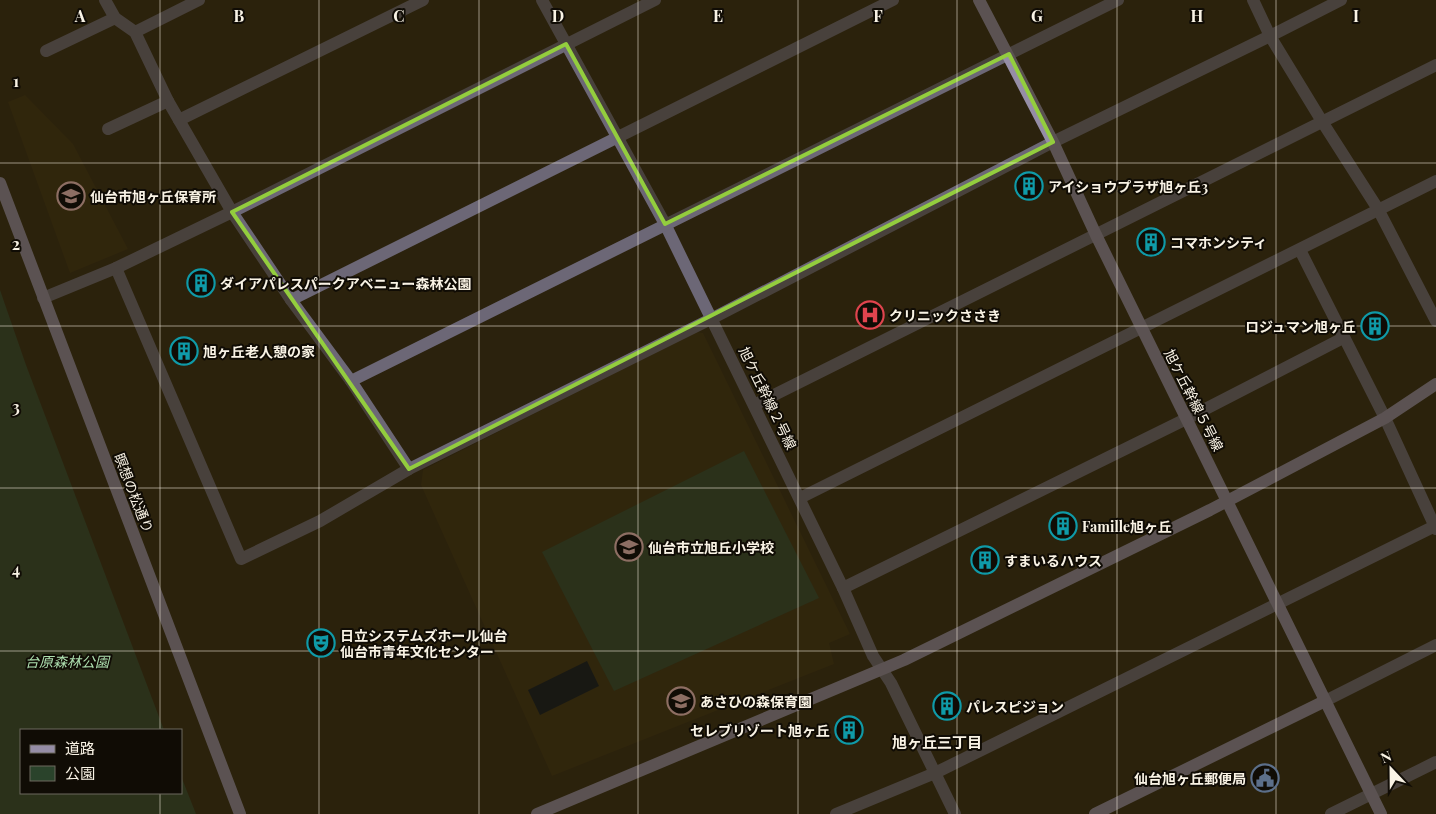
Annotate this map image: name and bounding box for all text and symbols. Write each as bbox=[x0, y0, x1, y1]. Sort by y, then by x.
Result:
text: A bbox=[74, 5, 86, 26]
text: B bbox=[234, 5, 245, 26]
text: C bbox=[393, 5, 405, 26]
text: D bbox=[552, 5, 564, 26]
text: E bbox=[713, 5, 723, 26]
text: F bbox=[873, 5, 883, 26]
text: G bbox=[1031, 5, 1043, 26]
text: H bbox=[1191, 5, 1204, 26]
text: I bbox=[1353, 5, 1359, 26]
text: 1 bbox=[13, 70, 19, 91]
building icon: アイショウプラザ旭ヶ丘3 bbox=[1014, 171, 1044, 201]
place label: アイショウプラザ旭ヶ丘3 bbox=[1048, 177, 1208, 196]
school or university icon: 仙台市旭ヶ丘保育所 bbox=[56, 181, 86, 211]
place label: 仙台市旭ヶ丘保育所 bbox=[90, 187, 216, 206]
building icon: コマホンシティ bbox=[1136, 227, 1166, 257]
text: 2 bbox=[12, 233, 20, 254]
place label: コマホンシティ bbox=[1170, 233, 1267, 252]
building icon: ダイアパレスパークアベニュー森林公園 bbox=[186, 268, 216, 298]
place label: ダイアパレスパークアベニュー森林公園 bbox=[220, 274, 471, 293]
hospital icon: クリニックささき bbox=[855, 300, 885, 330]
place label: クリニックささき bbox=[889, 306, 1001, 325]
building icon: ロジュマン旭ヶ丘 bbox=[1360, 311, 1390, 341]
place label: ロジュマン旭ヶ丘 bbox=[1245, 317, 1356, 336]
building icon: 旭ヶ丘老人憩の家 bbox=[169, 336, 199, 366]
place label: 旭ヶ丘老人憩の家 bbox=[203, 342, 315, 361]
street label: 旭ケ丘幹線２号線 bbox=[735, 344, 801, 452]
street label: 旭ケ丘幹線５号線 bbox=[1160, 346, 1228, 454]
text: 3 bbox=[12, 396, 20, 417]
street label: 瞑想の松通り bbox=[110, 450, 158, 536]
building icon: Famille旭ヶ丘 bbox=[1048, 511, 1078, 541]
place label: Famille旭ヶ丘 bbox=[1082, 517, 1172, 536]
school or university icon: 仙台市立旭丘小学校 bbox=[614, 532, 644, 562]
place label: 仙台市立旭丘小学校 bbox=[648, 538, 774, 557]
building icon: すまいるハウス bbox=[970, 545, 1000, 575]
place label: すまいるハウス bbox=[1004, 551, 1102, 570]
text: 4 bbox=[12, 558, 20, 579]
place label: 日立システムズホール仙台 仙台市青年文化センター bbox=[340, 626, 508, 661]
theatre icon: 日立システムズホール仙台 仙台市青年文化センター bbox=[306, 628, 336, 658]
park label: 台原森林公園 bbox=[25, 652, 111, 671]
school or university icon: あさひの森保育園 bbox=[666, 686, 696, 716]
building icon: パレスピジョン bbox=[932, 691, 962, 721]
place label: あさひの森保育園 bbox=[700, 692, 812, 711]
place label: パレスピジョン bbox=[966, 697, 1064, 716]
building icon: セレブリゾート旭ヶ丘 bbox=[834, 715, 864, 745]
place label: セレブリゾート旭ヶ丘 bbox=[690, 721, 830, 740]
legend bbox=[20, 729, 182, 794]
district label: 旭ヶ丘三丁目 bbox=[892, 732, 982, 752]
text: 道路 bbox=[65, 738, 95, 758]
north arrow bbox=[1366, 744, 1416, 794]
text: N bbox=[1378, 746, 1394, 767]
text: 公園 bbox=[65, 763, 95, 783]
public building icon: 仙台旭ヶ丘郵便局 bbox=[1250, 763, 1280, 793]
place label: 仙台旭ヶ丘郵便局 bbox=[1134, 769, 1246, 788]

